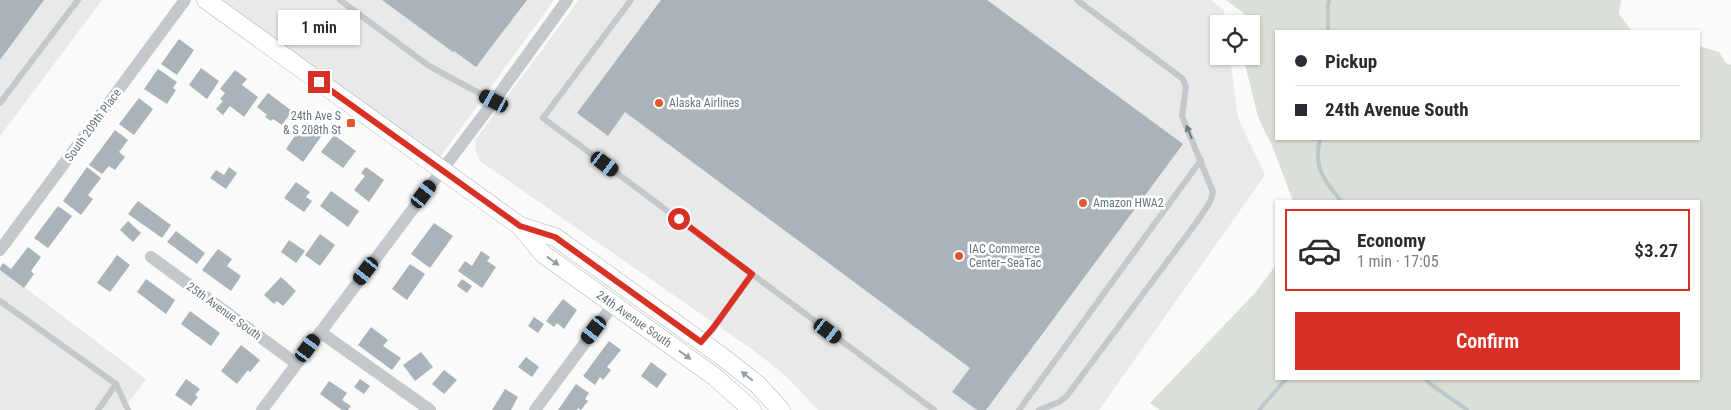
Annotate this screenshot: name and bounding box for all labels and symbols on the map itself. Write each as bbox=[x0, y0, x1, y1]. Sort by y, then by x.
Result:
callout: 1 min bbox=[278, 9, 360, 44]
route end bbox=[308, 71, 330, 93]
street label: South 209th Place bbox=[62, 86, 124, 164]
car bbox=[477, 87, 510, 115]
place label: Alaska Airlines bbox=[669, 96, 740, 110]
marker: Alaska Airlines bbox=[653, 97, 665, 109]
place label: 24th Ave S & S 208th St bbox=[283, 109, 341, 137]
marker: 24th Ave S & S 208th St bbox=[345, 117, 357, 129]
one-way arrow bbox=[1184, 125, 1192, 139]
car bbox=[588, 149, 621, 179]
car bbox=[408, 178, 439, 210]
place label: Amazon HWA2 bbox=[1093, 196, 1164, 210]
marker: Amazon HWA2 bbox=[1077, 197, 1089, 209]
route start bbox=[668, 208, 690, 230]
place label: IAC Commerce Center–SeaTac bbox=[969, 242, 1042, 270]
marker: IAC Commerce Center–SeaTac bbox=[953, 250, 965, 262]
car bbox=[350, 255, 381, 287]
one-way arrow bbox=[546, 256, 560, 266]
street label: 25th Avenue South bbox=[184, 279, 264, 343]
street label: 24th Avenue South bbox=[594, 288, 674, 350]
car bbox=[578, 314, 609, 346]
car bbox=[811, 316, 844, 346]
car bbox=[293, 331, 322, 365]
one-way arrow bbox=[678, 350, 692, 360]
one-way arrow bbox=[741, 370, 754, 381]

